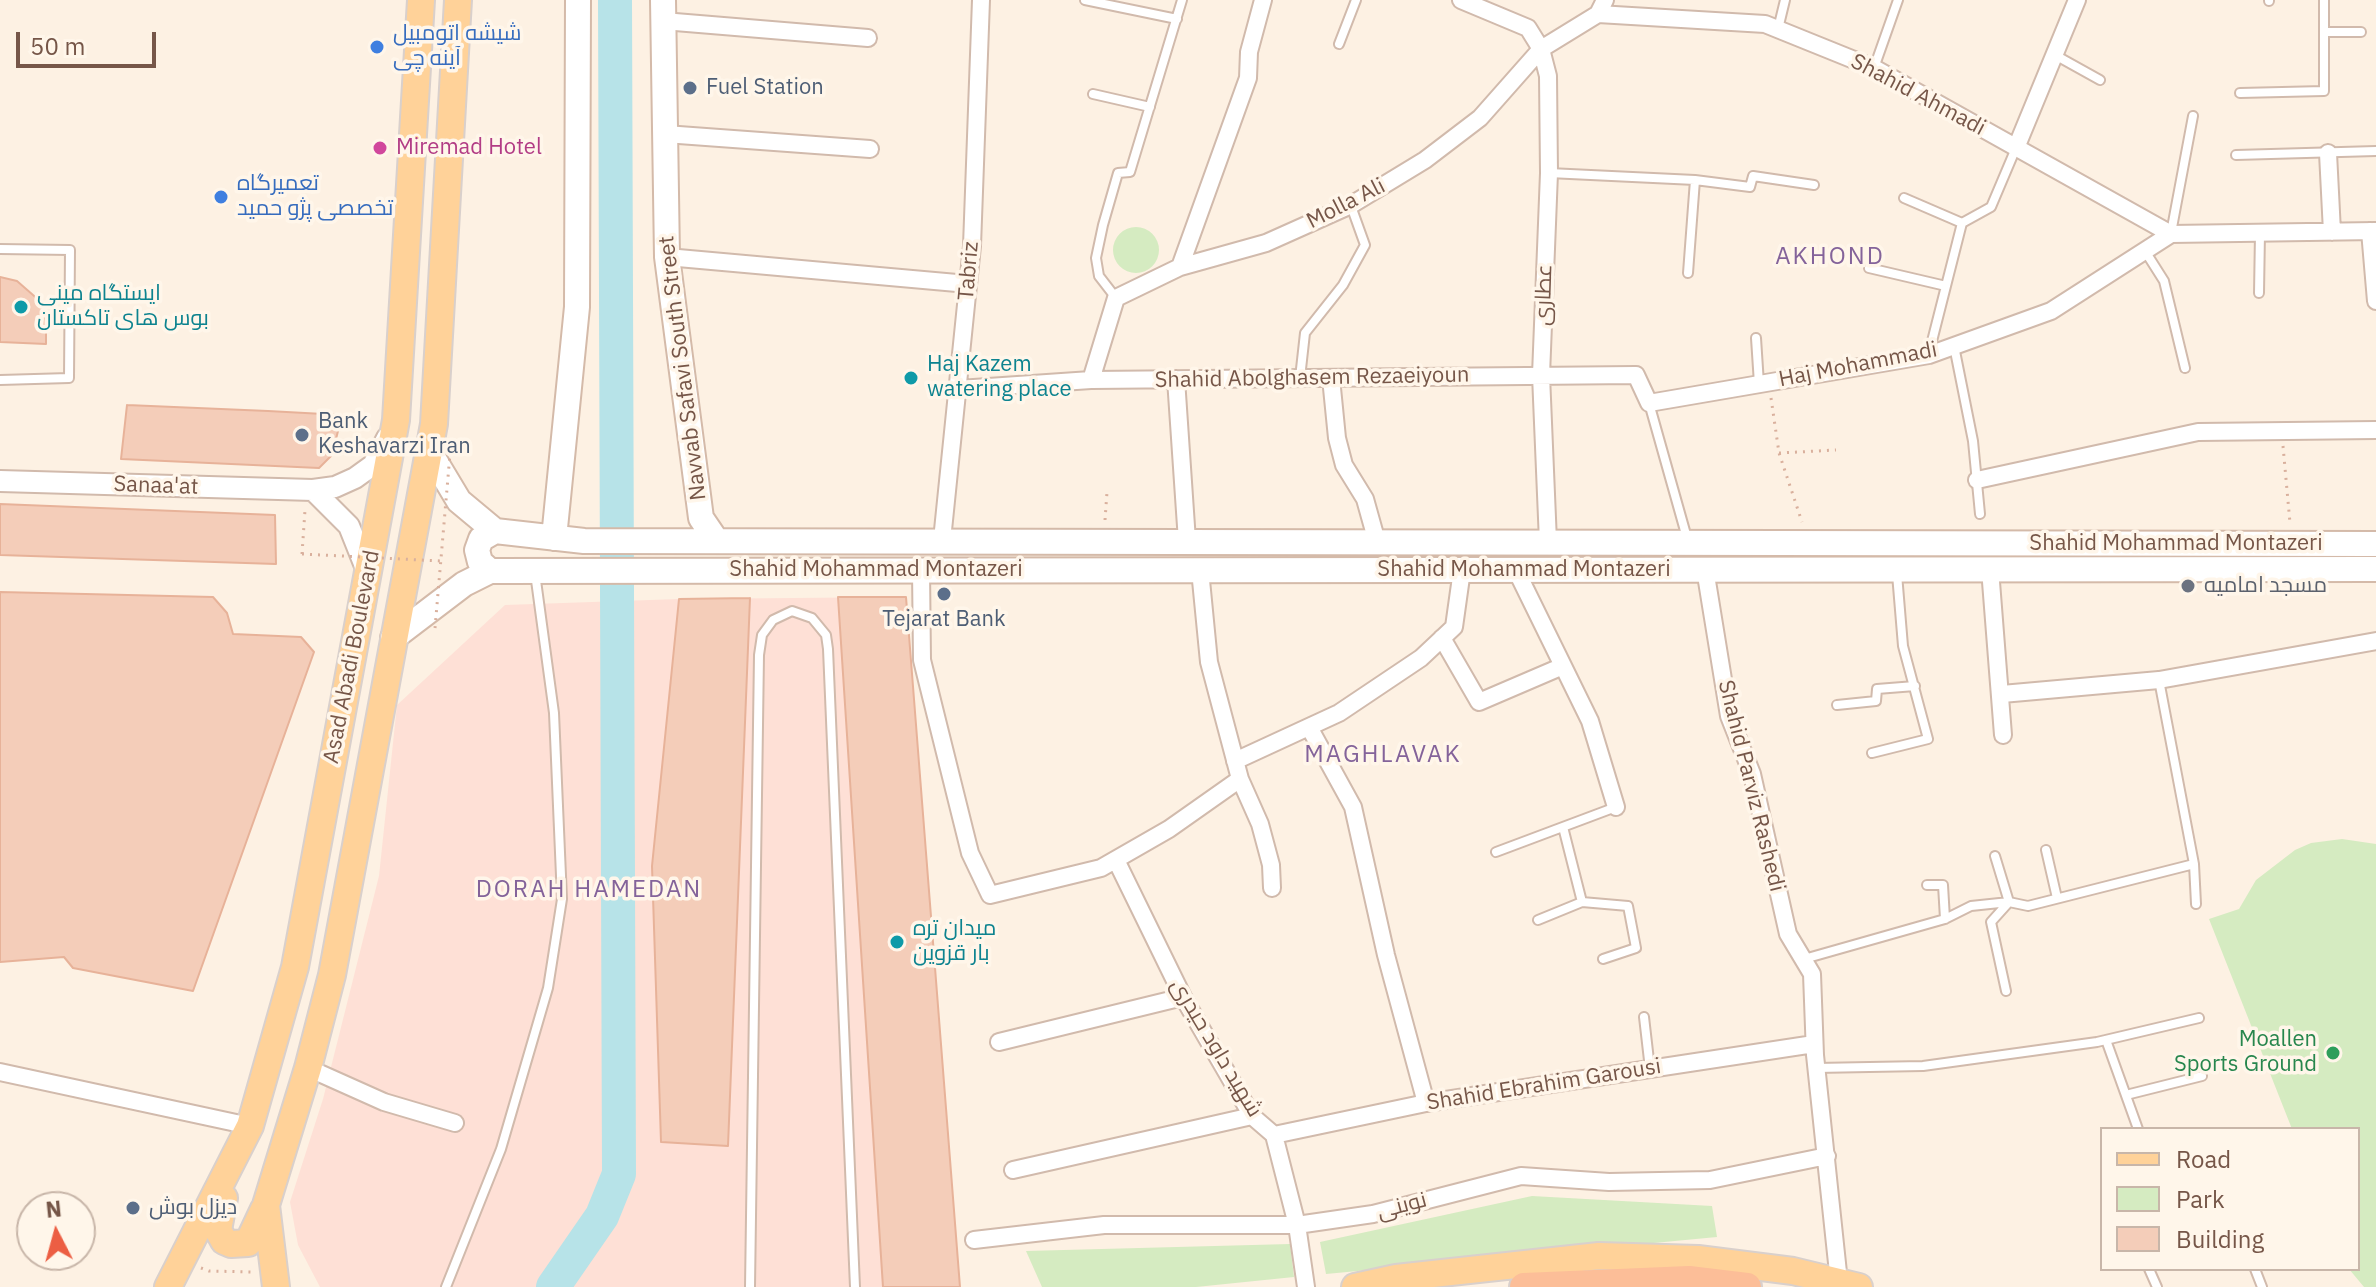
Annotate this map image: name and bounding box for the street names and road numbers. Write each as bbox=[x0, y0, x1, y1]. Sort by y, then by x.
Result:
street label: Shahid Ahmadi bbox=[1846, 48, 1990, 142]
street label: Molla Ali bbox=[1302, 173, 1390, 235]
street label: Navvab Safavi South Street bbox=[654, 234, 712, 502]
street label: Tabriz bbox=[953, 240, 985, 302]
street label: عطاری bbox=[1530, 264, 1558, 326]
street label: Haj Mohammadi bbox=[1777, 337, 1939, 393]
street label: Shahid Abolghasem Rezaeiyoun bbox=[1154, 362, 1470, 394]
street label: Sanaa'at bbox=[113, 471, 199, 501]
street label: Shahid Mohammad Montazeri bbox=[2029, 531, 2323, 557]
street label: Asad Abadi Boulevard bbox=[318, 548, 386, 766]
street label: Shahid Mohammad Montazeri bbox=[729, 557, 1023, 583]
street label: Shahid Mohammad Montazeri bbox=[1377, 557, 1671, 583]
street label: Shahid Parviz Rashedi bbox=[1712, 678, 1790, 894]
street label: شهید داود حیدری bbox=[1164, 974, 1268, 1122]
street label: Shahid Ebrahim Garousi bbox=[1425, 1053, 1663, 1117]
street label: نوینی bbox=[1374, 1187, 1430, 1225]

